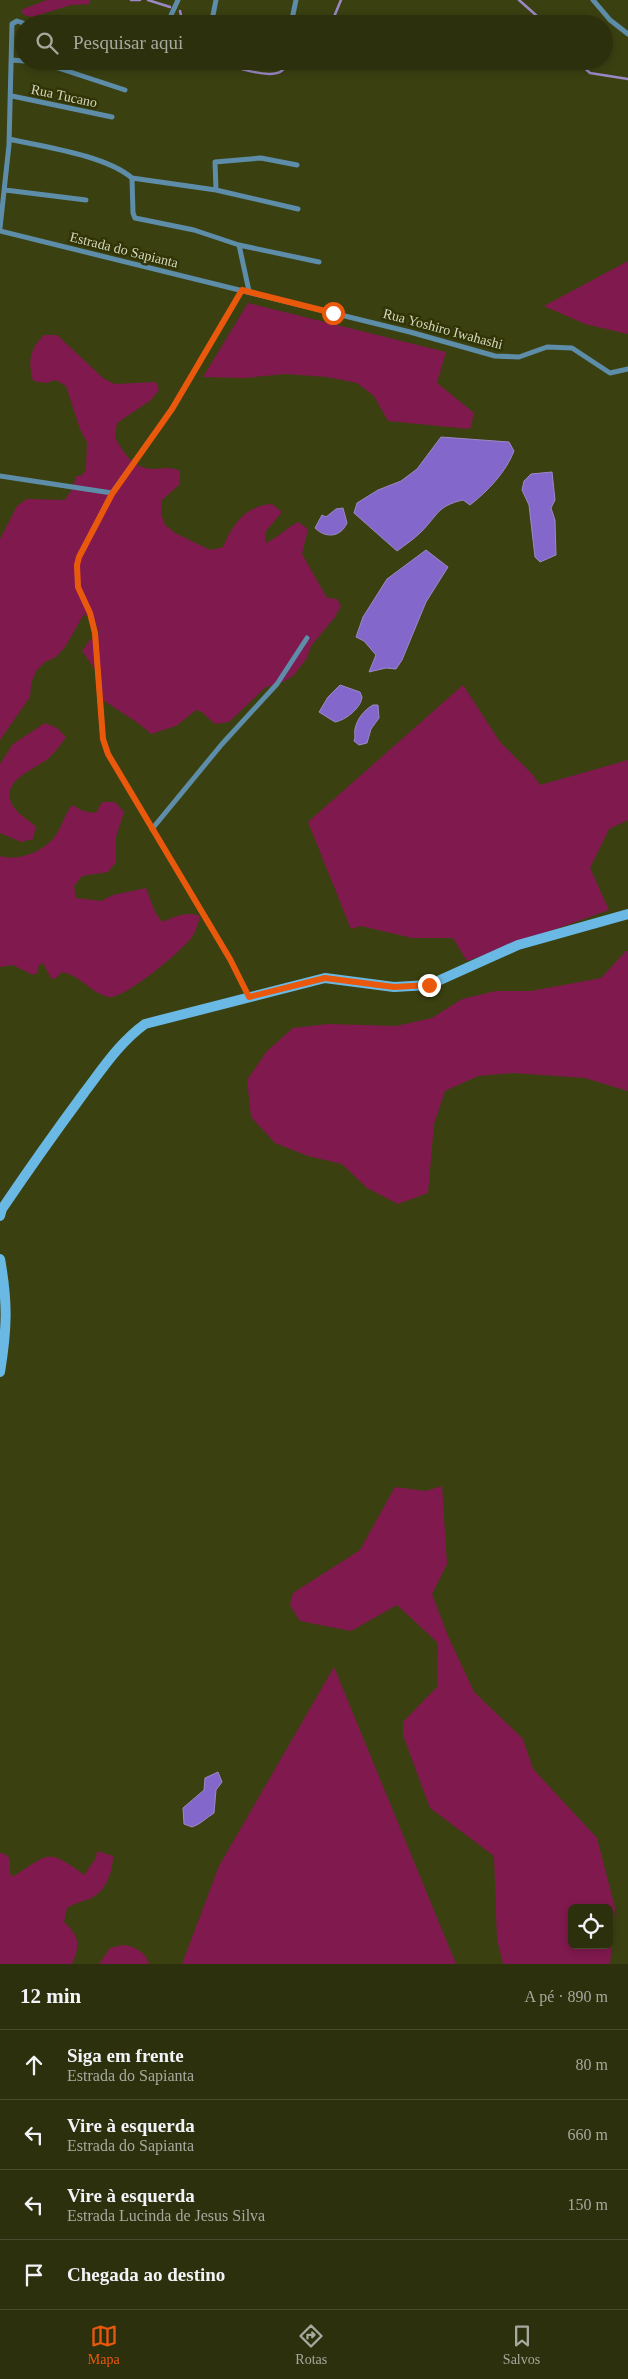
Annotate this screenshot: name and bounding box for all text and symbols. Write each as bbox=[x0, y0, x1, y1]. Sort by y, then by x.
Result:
search box bbox=[15, 15, 613, 70]
icon: search bbox=[33, 29, 61, 57]
text: Pesquisar aqui bbox=[73, 32, 183, 53]
street label: Rua Tucano bbox=[30, 82, 98, 110]
street label: Estrada do Sapianta bbox=[68, 229, 181, 271]
route start bbox=[322, 302, 345, 325]
street label: Rua Yoshiro Iwahashi bbox=[382, 306, 505, 352]
route end bbox=[418, 974, 441, 997]
map controls bbox=[568, 1904, 613, 1949]
button: locate bbox=[568, 1904, 613, 1949]
text: 12 min bbox=[20, 1984, 81, 2008]
text: A pé · 890 m bbox=[524, 1988, 608, 2005]
text: Siga em frente bbox=[67, 2045, 184, 2066]
icon: ahead bbox=[20, 2051, 48, 2079]
text: 80 m bbox=[576, 2056, 608, 2073]
text: Estrada do Sapianta bbox=[67, 2067, 194, 2084]
text: Vire à esquerda bbox=[67, 2115, 195, 2136]
icon: left bbox=[20, 2121, 48, 2149]
text: 660 m bbox=[568, 2126, 608, 2143]
text: Estrada do Sapianta bbox=[67, 2137, 194, 2154]
text: Vire à esquerda bbox=[67, 2185, 195, 2206]
icon: left bbox=[20, 2191, 48, 2219]
text: 150 m bbox=[568, 2196, 608, 2213]
text: Estrada Lucinda de Jesus Silva bbox=[67, 2207, 265, 2224]
icon: arrive bbox=[20, 2261, 48, 2289]
text: Chegada ao destino bbox=[67, 2264, 225, 2285]
tab: Mapa bbox=[88, 2322, 120, 2368]
tab: Rotas bbox=[295, 2322, 327, 2368]
tab: Salvos bbox=[503, 2322, 540, 2368]

